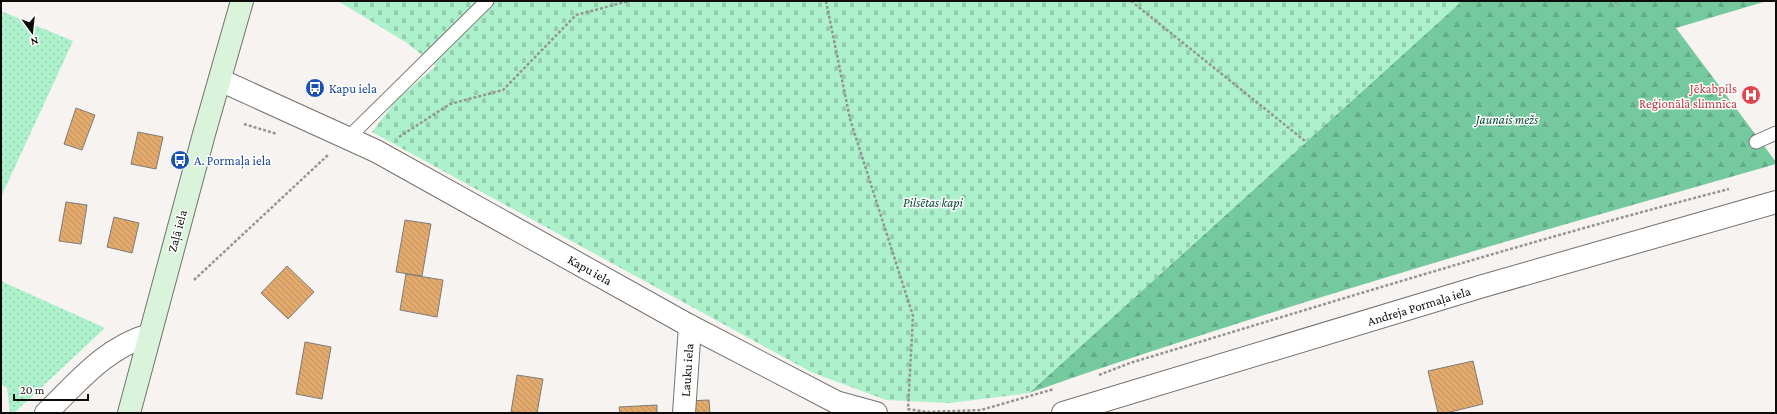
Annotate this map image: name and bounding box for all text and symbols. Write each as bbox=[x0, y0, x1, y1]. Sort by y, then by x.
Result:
north arrow bbox=[12, 12, 52, 52]
text: N bbox=[29, 35, 40, 49]
bus stop icon: Kapu iela bbox=[304, 77, 326, 99]
place label: Kapu iela bbox=[329, 81, 377, 96]
place label: Jēkabpils Reģionālā slimnīca bbox=[1639, 81, 1737, 111]
hospital icon: Jēkabpils Reģionālā slimnīca bbox=[1740, 84, 1762, 106]
park label: Jaunais mežs bbox=[1474, 112, 1538, 127]
bus stop icon: A. Pormaļa iela bbox=[169, 149, 191, 171]
place label: A. Pormaļa iela bbox=[194, 153, 271, 170]
park label: Pilsētas kapi bbox=[903, 195, 963, 210]
street label: Zaļā iela bbox=[164, 208, 192, 254]
street label: Kapu iela bbox=[565, 252, 615, 288]
street label: Andreja Pormaļa iela bbox=[1366, 283, 1473, 331]
street label: Lauku iela bbox=[678, 343, 696, 397]
scale bar bbox=[14, 376, 88, 402]
text: 20 m bbox=[20, 383, 45, 397]

